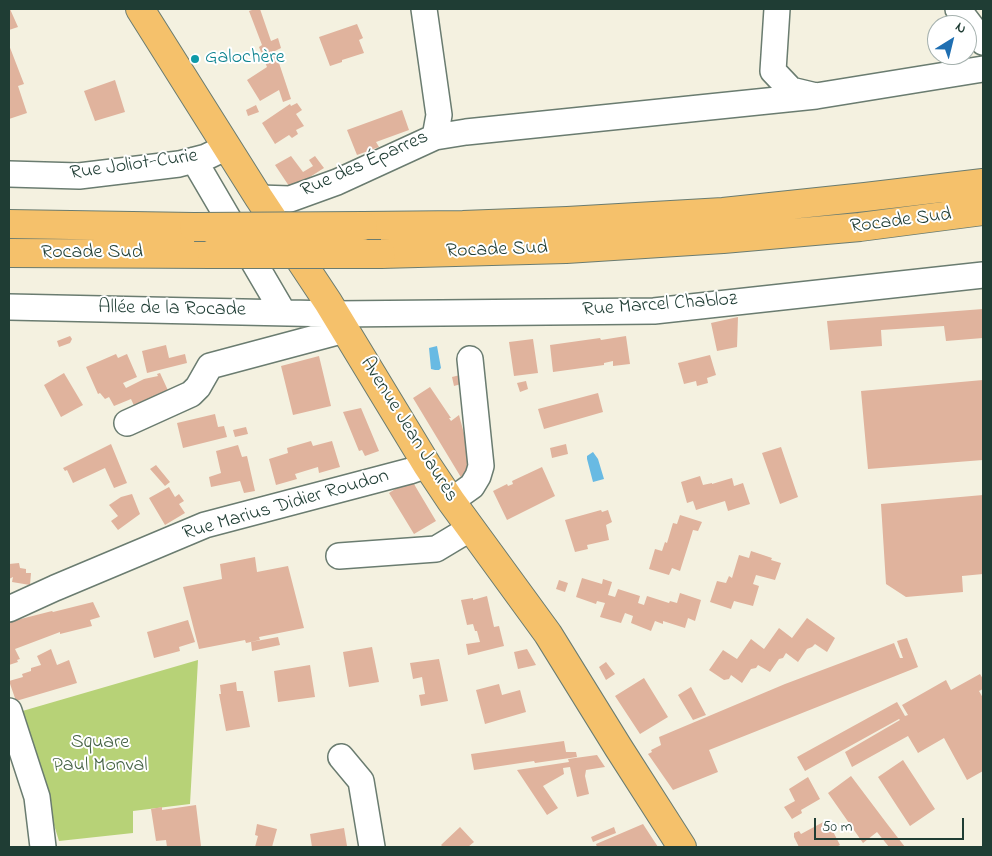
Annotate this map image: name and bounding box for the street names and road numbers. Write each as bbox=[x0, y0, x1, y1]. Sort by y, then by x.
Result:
street label: Rue des Éparres bbox=[297, 126, 433, 204]
street label: Rue Joliot-Curie bbox=[69, 145, 199, 187]
street label: Rocade Sud bbox=[849, 204, 953, 240]
street label: Rocade Sud bbox=[446, 237, 548, 265]
street label: Rocade Sud bbox=[41, 242, 143, 266]
street label: Rue Marcel Chabloz bbox=[582, 289, 738, 323]
street label: Allée de la Rocade bbox=[98, 297, 246, 323]
street label: Avenue Jean Jaurès bbox=[354, 353, 462, 507]
street label: Rue Marius Didier Roudon bbox=[180, 465, 392, 547]

